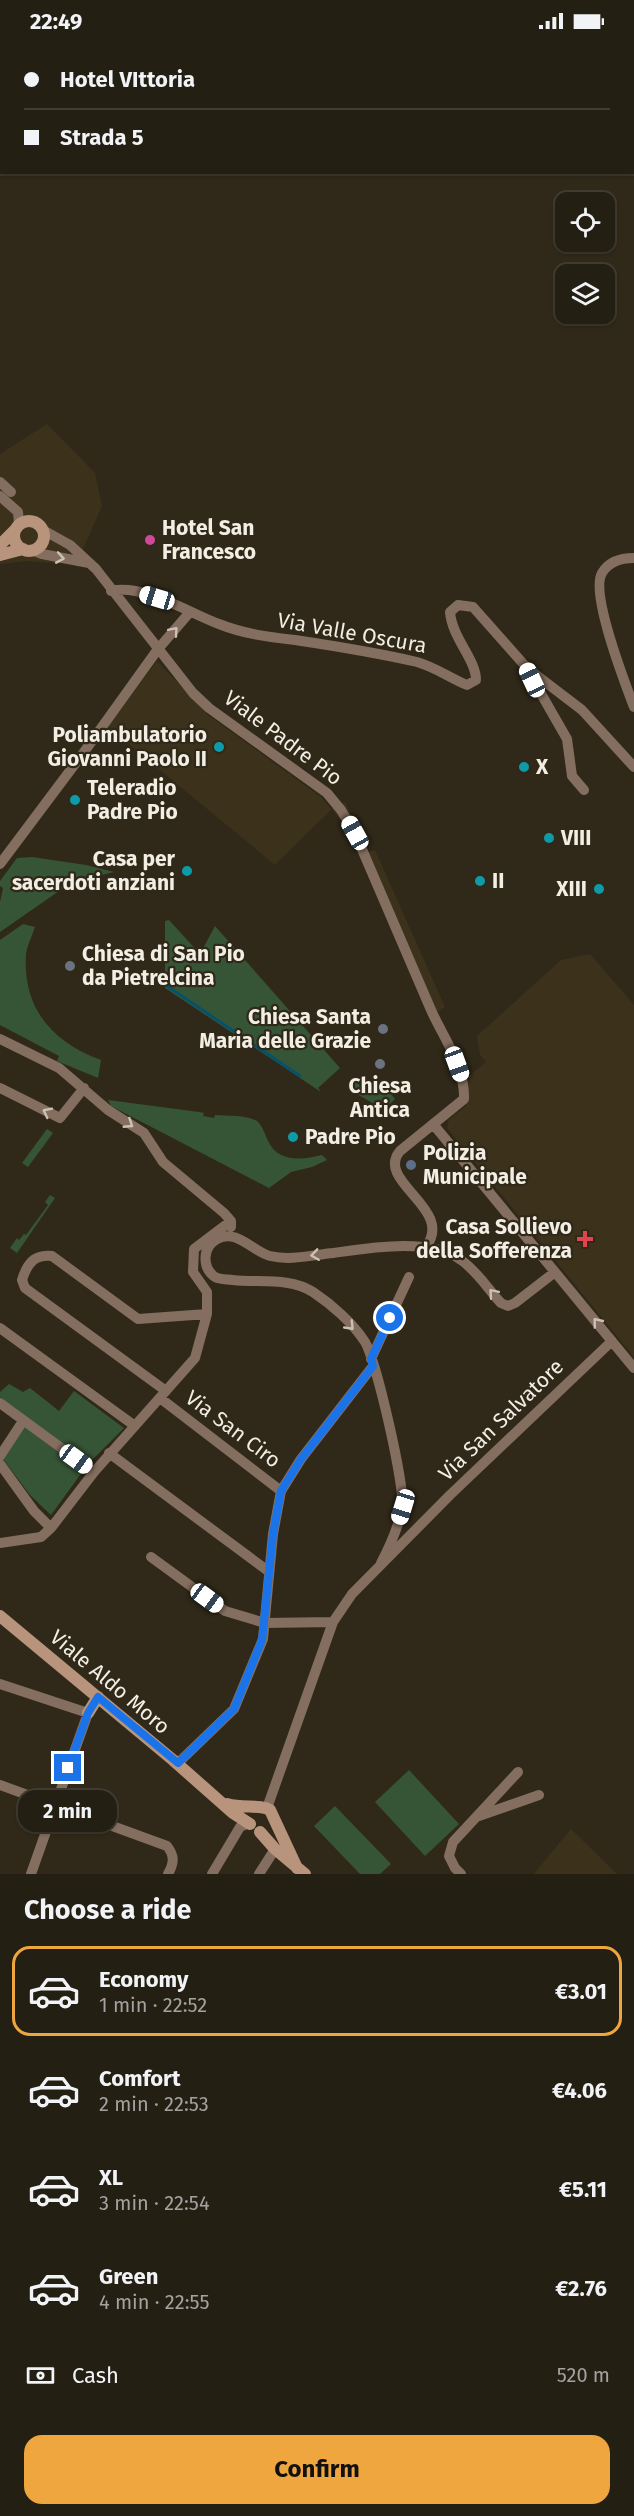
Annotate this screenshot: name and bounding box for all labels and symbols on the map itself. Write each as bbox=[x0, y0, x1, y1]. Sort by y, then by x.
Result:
place label: Hotel San Francesco bbox=[162, 515, 256, 565]
marker: Hotel San Francesco bbox=[143, 533, 157, 547]
one-way arrow bbox=[55, 551, 65, 563]
car bbox=[137, 584, 177, 612]
street label: Via Valle Oscura bbox=[275, 607, 429, 659]
one-way arrow bbox=[167, 627, 178, 637]
car bbox=[516, 660, 548, 700]
street label: Viale Padre Pio bbox=[219, 685, 347, 791]
place label: Poliambulatorio Giovanni Paolo II bbox=[48, 722, 207, 772]
marker: Poliambulatorio Giovanni Paolo II bbox=[212, 740, 226, 754]
place label: X bbox=[535, 754, 549, 780]
marker: X bbox=[517, 760, 531, 774]
place label: Teleradio Padre Pio bbox=[87, 775, 178, 825]
marker: Teleradio Padre Pio bbox=[68, 793, 82, 807]
car bbox=[338, 813, 372, 853]
place label: VIII bbox=[560, 825, 591, 851]
marker: VIII bbox=[542, 831, 556, 845]
place label: Casa per sacerdoti anziani bbox=[12, 846, 176, 896]
marker: Casa per sacerdoti anziani bbox=[180, 864, 194, 878]
place label: II bbox=[492, 868, 504, 894]
marker: II bbox=[473, 874, 487, 888]
place label: XIII bbox=[555, 876, 587, 902]
marker: XIII bbox=[592, 882, 606, 896]
place label: Chiesa di San Pio da Pietrelcina bbox=[82, 941, 245, 991]
marker: Chiesa di San Pio da Pietrelcina bbox=[63, 959, 77, 973]
place label: Chiesa Santa Maria delle Grazie bbox=[199, 1004, 371, 1054]
marker: Chiesa Santa Maria delle Grazie bbox=[376, 1022, 390, 1036]
car bbox=[442, 1044, 472, 1084]
marker: Chiesa Antica bbox=[373, 1057, 387, 1071]
place label: Chiesa Antica bbox=[349, 1073, 411, 1123]
one-way arrow bbox=[43, 1108, 54, 1119]
one-way arrow bbox=[123, 1116, 134, 1127]
place label: Padre Pio bbox=[305, 1124, 396, 1150]
marker: Padre Pio bbox=[286, 1130, 300, 1144]
place label: Polizia Municipale bbox=[423, 1140, 527, 1190]
marker: Polizia Municipale bbox=[404, 1158, 418, 1172]
place label: Casa Sollievo della Sofferenza bbox=[416, 1214, 572, 1264]
marker: Casa Sollievo della Sofferenza bbox=[576, 1230, 594, 1248]
one-way arrow bbox=[311, 1248, 320, 1261]
one-way arrow bbox=[489, 1289, 500, 1300]
route start bbox=[376, 1304, 403, 1331]
one-way arrow bbox=[343, 1318, 354, 1329]
one-way arrow bbox=[593, 1318, 604, 1329]
street label: Via San Salvatore bbox=[433, 1354, 569, 1486]
street label: Via San Ciro bbox=[180, 1385, 286, 1473]
car bbox=[56, 1441, 96, 1477]
car bbox=[389, 1487, 417, 1527]
car bbox=[187, 1580, 227, 1616]
street label: Viale Aldo Moro bbox=[45, 1624, 175, 1740]
route end bbox=[54, 1754, 81, 1781]
callout: 2 min bbox=[19, 1789, 118, 1831]

